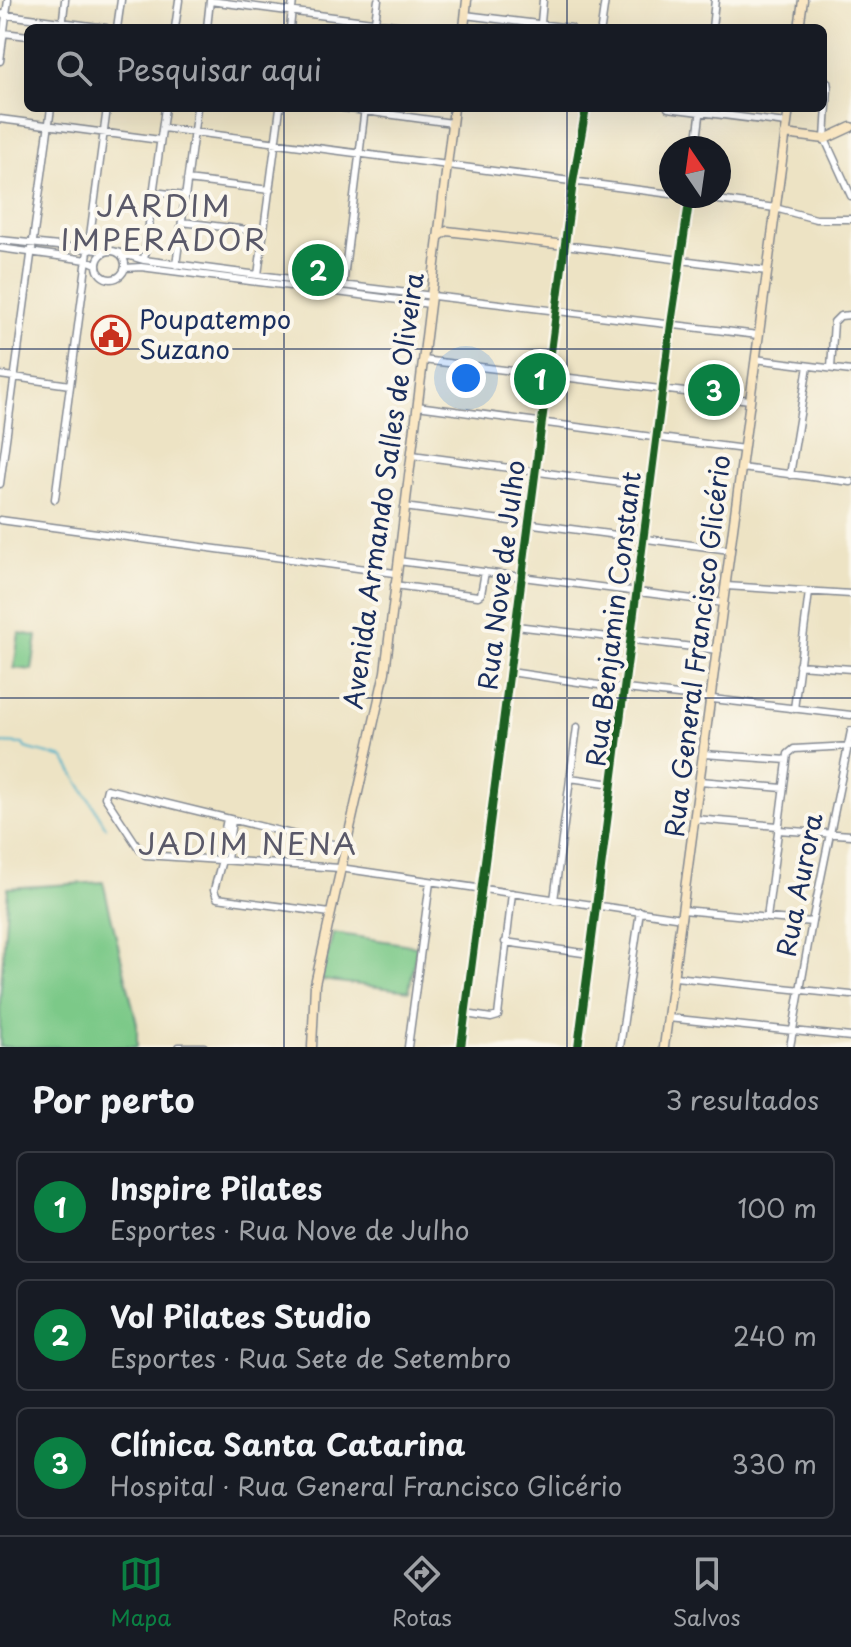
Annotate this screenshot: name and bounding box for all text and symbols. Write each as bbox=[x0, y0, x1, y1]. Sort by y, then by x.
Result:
search box bbox=[24, 24, 827, 112]
icon: search bbox=[52, 46, 96, 90]
text: Pesquisar aqui bbox=[116, 46, 322, 91]
north arrow bbox=[659, 136, 731, 208]
district label: JARDIM IMPERADOR bbox=[60, 182, 268, 261]
pin: 2 bbox=[292, 240, 344, 300]
street label: Avenida Armando Salles de Oliveira bbox=[333, 270, 433, 712]
place label: Poupatempo Suzano bbox=[139, 299, 291, 368]
public building icon: Poupatempo Suzano bbox=[90, 314, 132, 356]
pin: 1 bbox=[514, 349, 566, 409]
your location bbox=[446, 358, 486, 398]
pin: 3 bbox=[688, 360, 740, 420]
street label: Rua General Francisco Glicério bbox=[654, 452, 739, 839]
street label: Rua Nove de Julho bbox=[467, 458, 534, 692]
street label: Rua Benjamin Constant bbox=[575, 469, 650, 769]
street label: Rua Aurora bbox=[766, 810, 832, 960]
district label: JADIM NENA bbox=[138, 820, 358, 865]
text: Por perto bbox=[32, 1073, 194, 1125]
text: 3 resultados bbox=[665, 1080, 819, 1119]
text: Inspire Pilates bbox=[110, 1165, 322, 1210]
text: 1 bbox=[54, 1188, 66, 1227]
text: 100 m bbox=[737, 1188, 817, 1227]
text: Esportes · Rua Nove de Julho bbox=[110, 1210, 470, 1249]
text: Vol Pilates Studio bbox=[110, 1293, 371, 1338]
text: 2 bbox=[51, 1316, 69, 1355]
text: 240 m bbox=[733, 1316, 817, 1355]
text: Esportes · Rua Sete de Setembro bbox=[110, 1338, 511, 1377]
text: Clínica Santa Catarina bbox=[110, 1421, 466, 1466]
text: 3 bbox=[51, 1444, 69, 1483]
text: 330 m bbox=[732, 1444, 817, 1483]
text: Hospital · Rua General Francisco Glicério bbox=[110, 1466, 622, 1505]
tab: Mapa bbox=[111, 1552, 171, 1633]
tab: Rotas bbox=[392, 1552, 452, 1633]
tab: Salvos bbox=[673, 1552, 740, 1633]

